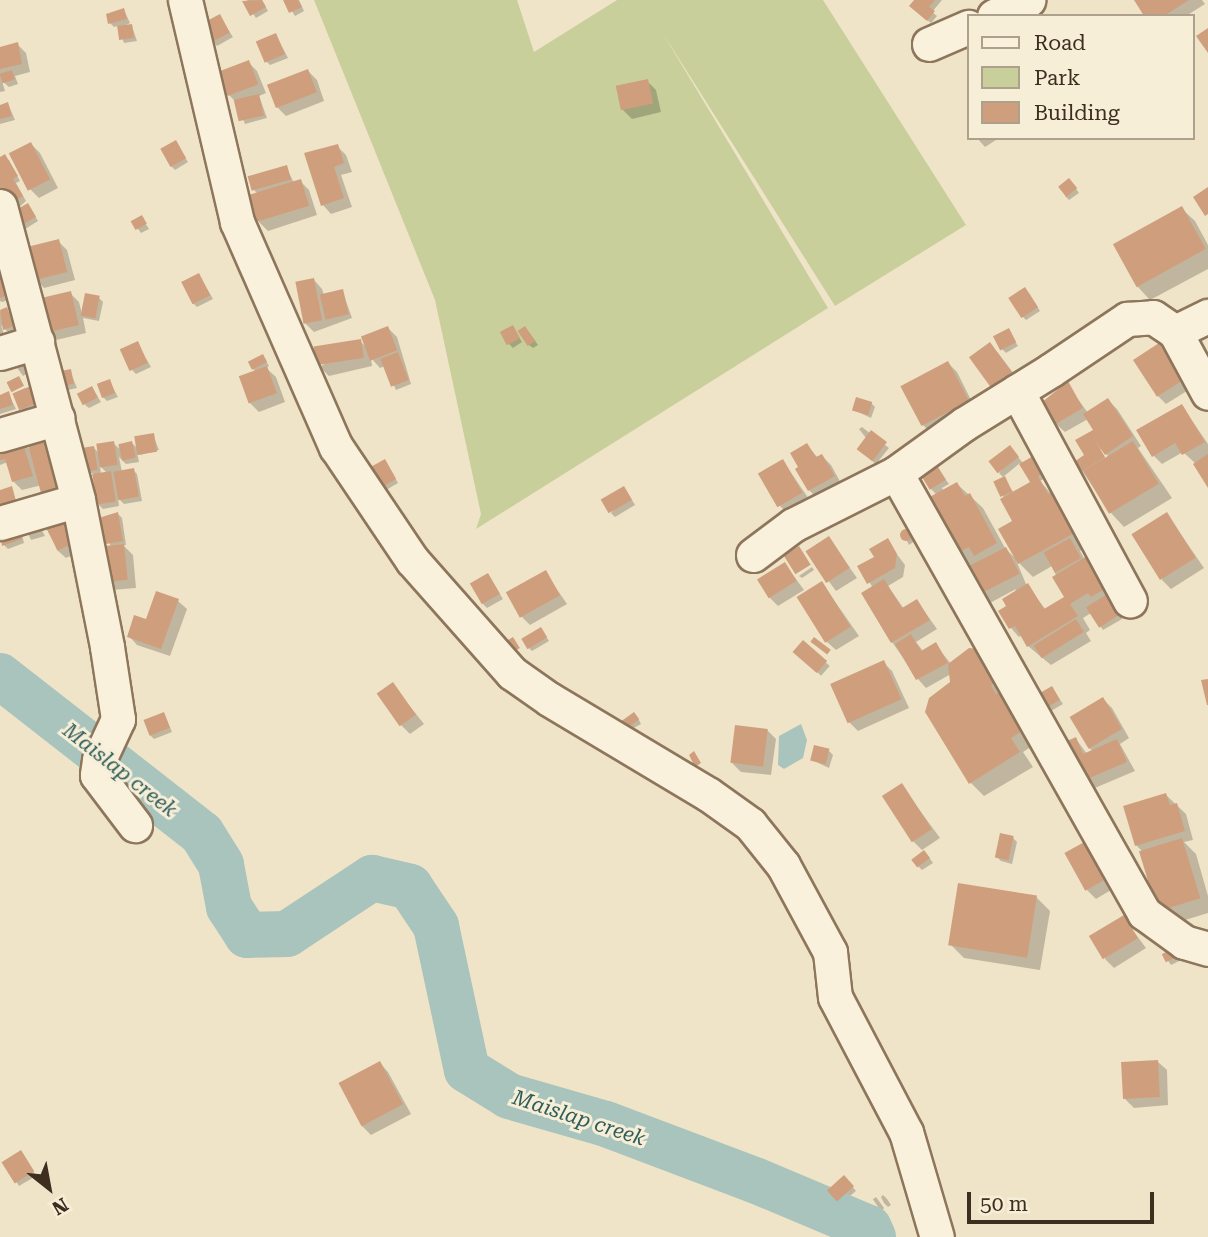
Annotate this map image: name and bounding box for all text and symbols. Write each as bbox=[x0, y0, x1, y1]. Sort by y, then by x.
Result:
legend bbox=[967, 14, 1194, 140]
text: Road bbox=[1034, 31, 1086, 55]
text: Park bbox=[1034, 66, 1080, 90]
text: Building bbox=[1034, 101, 1120, 125]
water label: Maislap creek bbox=[58, 718, 182, 822]
water label: Maislap creek bbox=[510, 1085, 648, 1151]
north arrow bbox=[14, 1153, 84, 1223]
scale bar bbox=[970, 1178, 1157, 1222]
text: 50 m bbox=[980, 1192, 1028, 1216]
text: N bbox=[48, 1193, 72, 1220]

